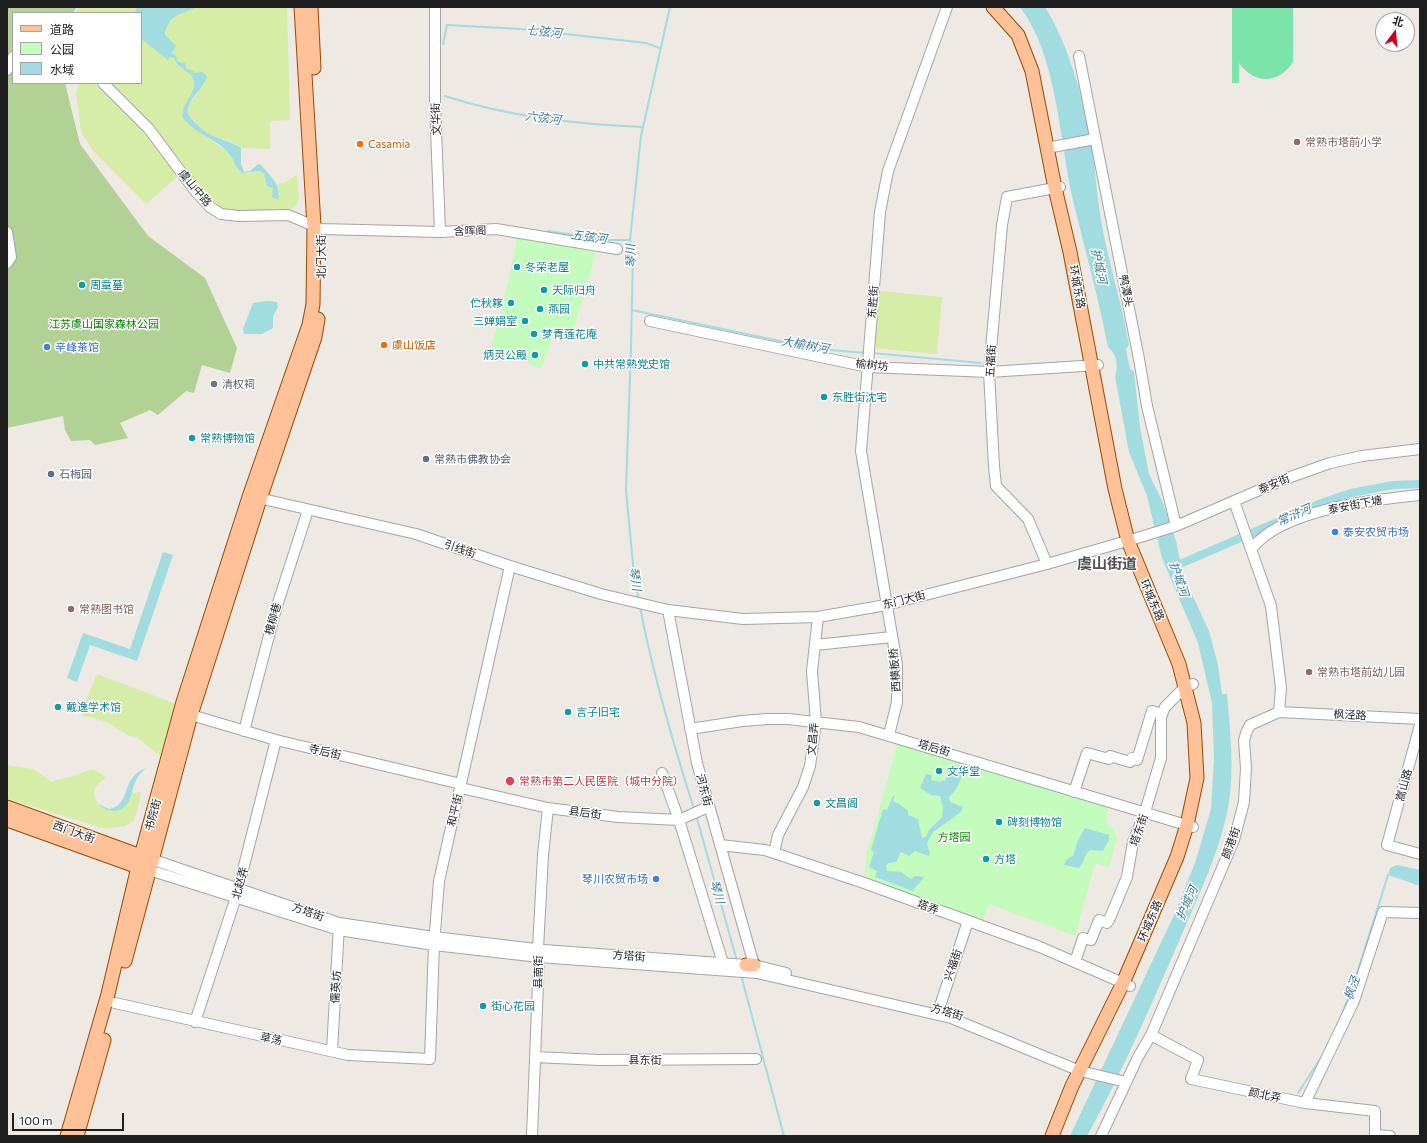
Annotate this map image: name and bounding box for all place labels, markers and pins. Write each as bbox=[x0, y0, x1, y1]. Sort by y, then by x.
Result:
place label: 常熟市塔前小学 bbox=[1305, 135, 1382, 149]
place label: Casamia bbox=[368, 137, 410, 151]
marker: 常熟市塔前小学 bbox=[1292, 137, 1302, 147]
marker: Casamia bbox=[355, 139, 365, 149]
place label: 冬荣老屋 bbox=[525, 260, 569, 274]
marker: 冬荣老屋 bbox=[512, 262, 522, 272]
place label: 周章墓 bbox=[90, 278, 123, 292]
marker: 周章墓 bbox=[77, 280, 87, 290]
place label: 天际归舟 bbox=[552, 283, 596, 297]
marker: 天际归舟 bbox=[539, 285, 549, 295]
place label: 伫秋簃 bbox=[470, 296, 503, 310]
marker: 伫秋簃 bbox=[506, 298, 516, 308]
place label: 燕园 bbox=[548, 302, 570, 316]
marker: 燕园 bbox=[535, 304, 545, 314]
place label: 三婵娟室 bbox=[473, 314, 517, 328]
marker: 三婵娟室 bbox=[520, 316, 530, 326]
place label: 梦青莲花庵 bbox=[542, 327, 597, 341]
marker: 梦青莲花庵 bbox=[529, 329, 539, 339]
place label: 虞山饭店 bbox=[392, 338, 436, 352]
place label: 辛峰茶馆 bbox=[55, 340, 99, 354]
marker: 虞山饭店 bbox=[379, 340, 389, 350]
marker: 辛峰茶馆 bbox=[42, 342, 52, 352]
place label: 炳灵公殿 bbox=[483, 348, 527, 362]
marker: 炳灵公殿 bbox=[530, 350, 540, 360]
place label: 中共常熟党史馆 bbox=[593, 357, 670, 371]
marker: 中共常熟党史馆 bbox=[580, 359, 590, 369]
place label: 清权祠 bbox=[222, 377, 255, 391]
marker: 清权祠 bbox=[209, 379, 219, 389]
place label: 东胜街沈宅 bbox=[832, 390, 887, 404]
marker: 东胜街沈宅 bbox=[819, 392, 829, 402]
place label: 常熟博物馆 bbox=[200, 431, 255, 445]
marker: 常熟博物馆 bbox=[187, 433, 197, 443]
place label: 常熟市佛教协会 bbox=[434, 452, 511, 466]
marker: 常熟市佛教协会 bbox=[421, 454, 431, 464]
place label: 石梅园 bbox=[59, 467, 92, 481]
marker: 石梅园 bbox=[46, 469, 56, 479]
place label: 泰安农贸市场 bbox=[1343, 525, 1409, 539]
marker: 泰安农贸市场 bbox=[1330, 527, 1340, 537]
place label: 常熟图书馆 bbox=[79, 602, 134, 616]
marker: 常熟图书馆 bbox=[66, 604, 76, 614]
place label: 常熟市塔前幼儿园 bbox=[1317, 665, 1405, 679]
marker: 常熟市塔前幼儿园 bbox=[1304, 667, 1314, 677]
place label: 戴逸学术馆 bbox=[66, 700, 121, 714]
marker: 戴逸学术馆 bbox=[53, 702, 63, 712]
place label: 言子旧宅 bbox=[576, 705, 620, 719]
marker: 言子旧宅 bbox=[563, 707, 573, 717]
place label: 文华堂 bbox=[947, 764, 980, 778]
marker: 文华堂 bbox=[934, 766, 944, 776]
place label: 常熟市第二人民医院（城中分院） bbox=[519, 774, 684, 788]
marker: 常熟市第二人民医院（城中分院） bbox=[504, 775, 516, 787]
place label: 文昌阁 bbox=[825, 796, 858, 810]
marker: 文昌阁 bbox=[812, 798, 822, 808]
place label: 碑刻博物馆 bbox=[1007, 815, 1062, 829]
marker: 碑刻博物馆 bbox=[994, 817, 1004, 827]
place label: 方塔 bbox=[994, 852, 1016, 866]
marker: 方塔 bbox=[981, 854, 991, 864]
place label: 琴川农贸市场 bbox=[582, 872, 648, 886]
marker: 琴川农贸市场 bbox=[651, 874, 661, 884]
place label: 街心花园 bbox=[491, 999, 535, 1013]
marker: 街心花园 bbox=[478, 1001, 488, 1011]

